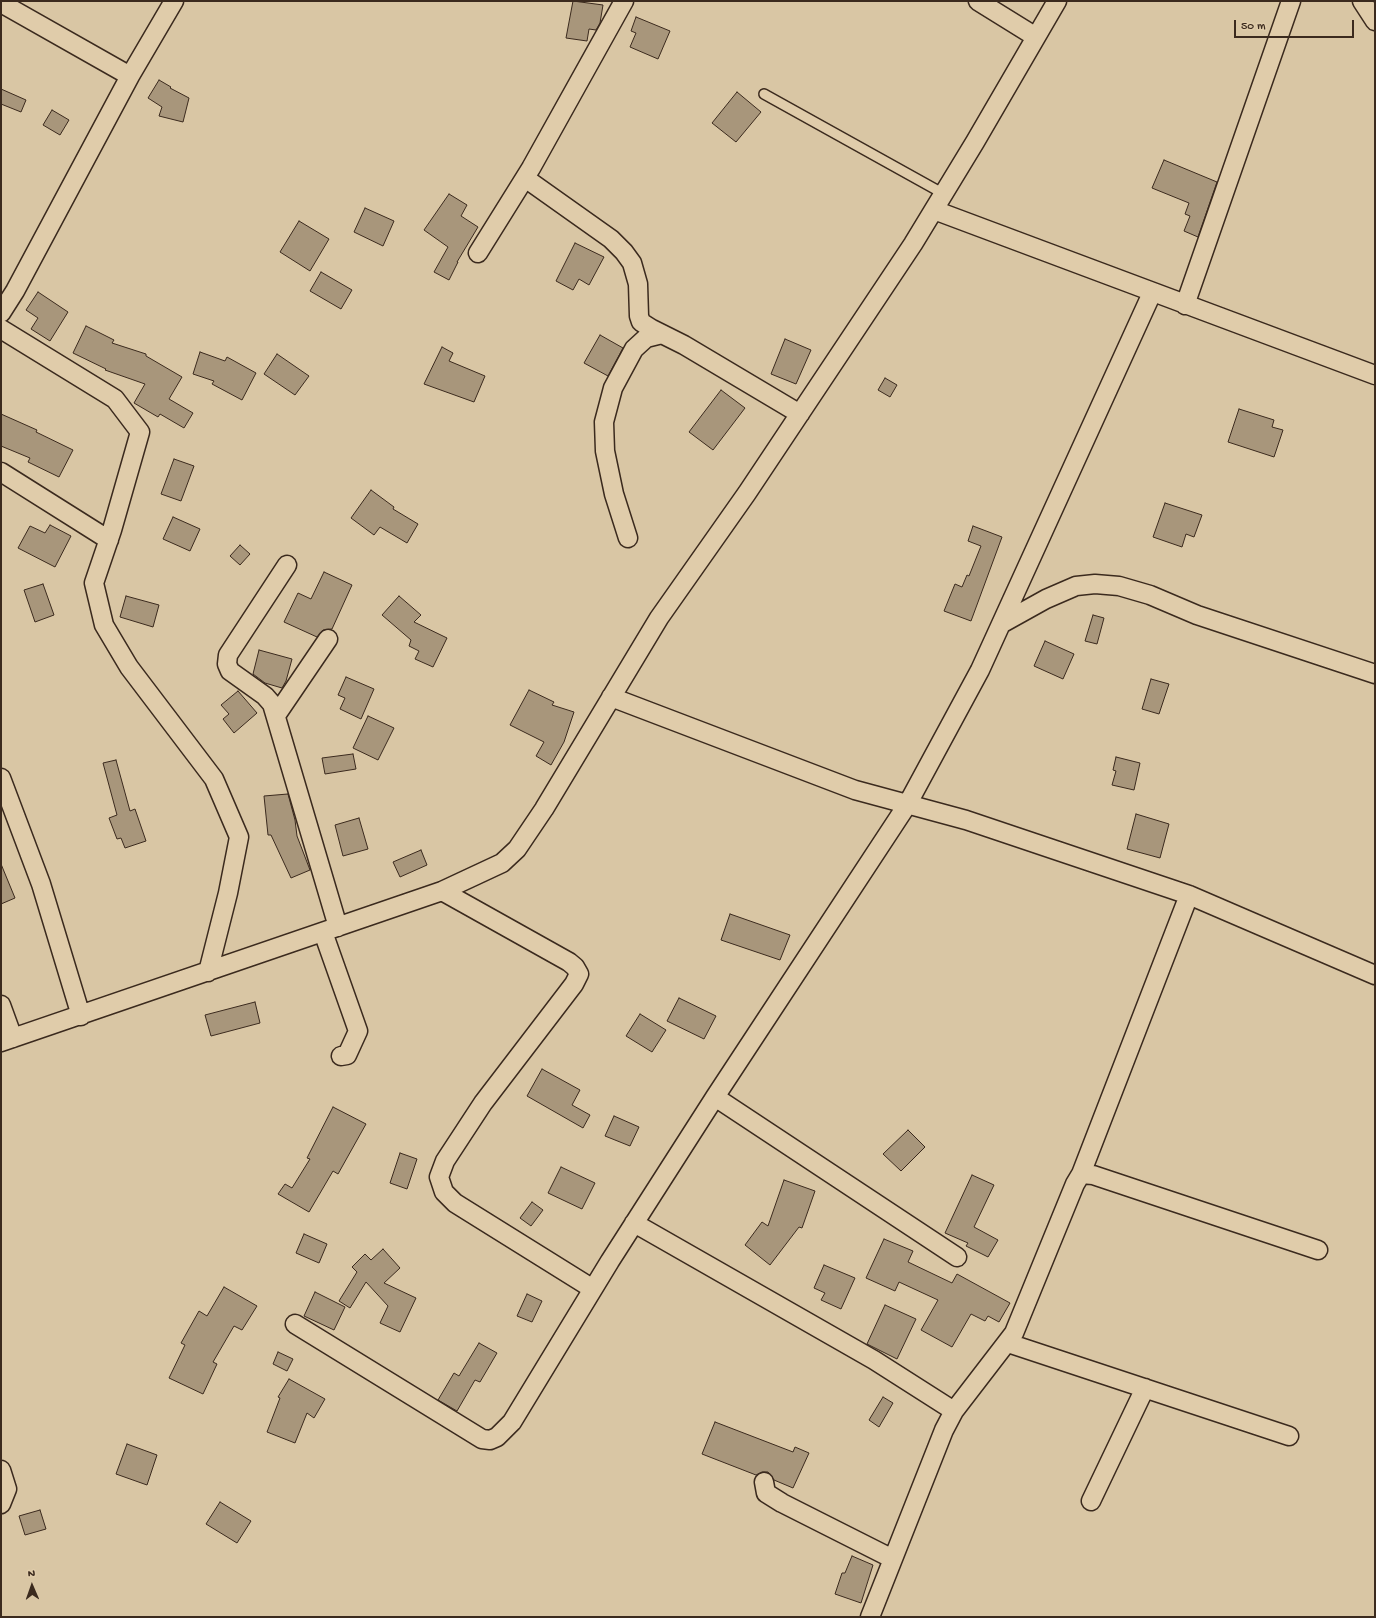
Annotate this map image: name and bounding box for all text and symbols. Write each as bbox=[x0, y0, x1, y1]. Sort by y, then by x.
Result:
scale bar bbox=[1236, 12, 1356, 38]
text: 50 m bbox=[1241, 20, 1266, 34]
north arrow bbox=[12, 1566, 52, 1606]
text: N bbox=[28, 1568, 35, 1580]

